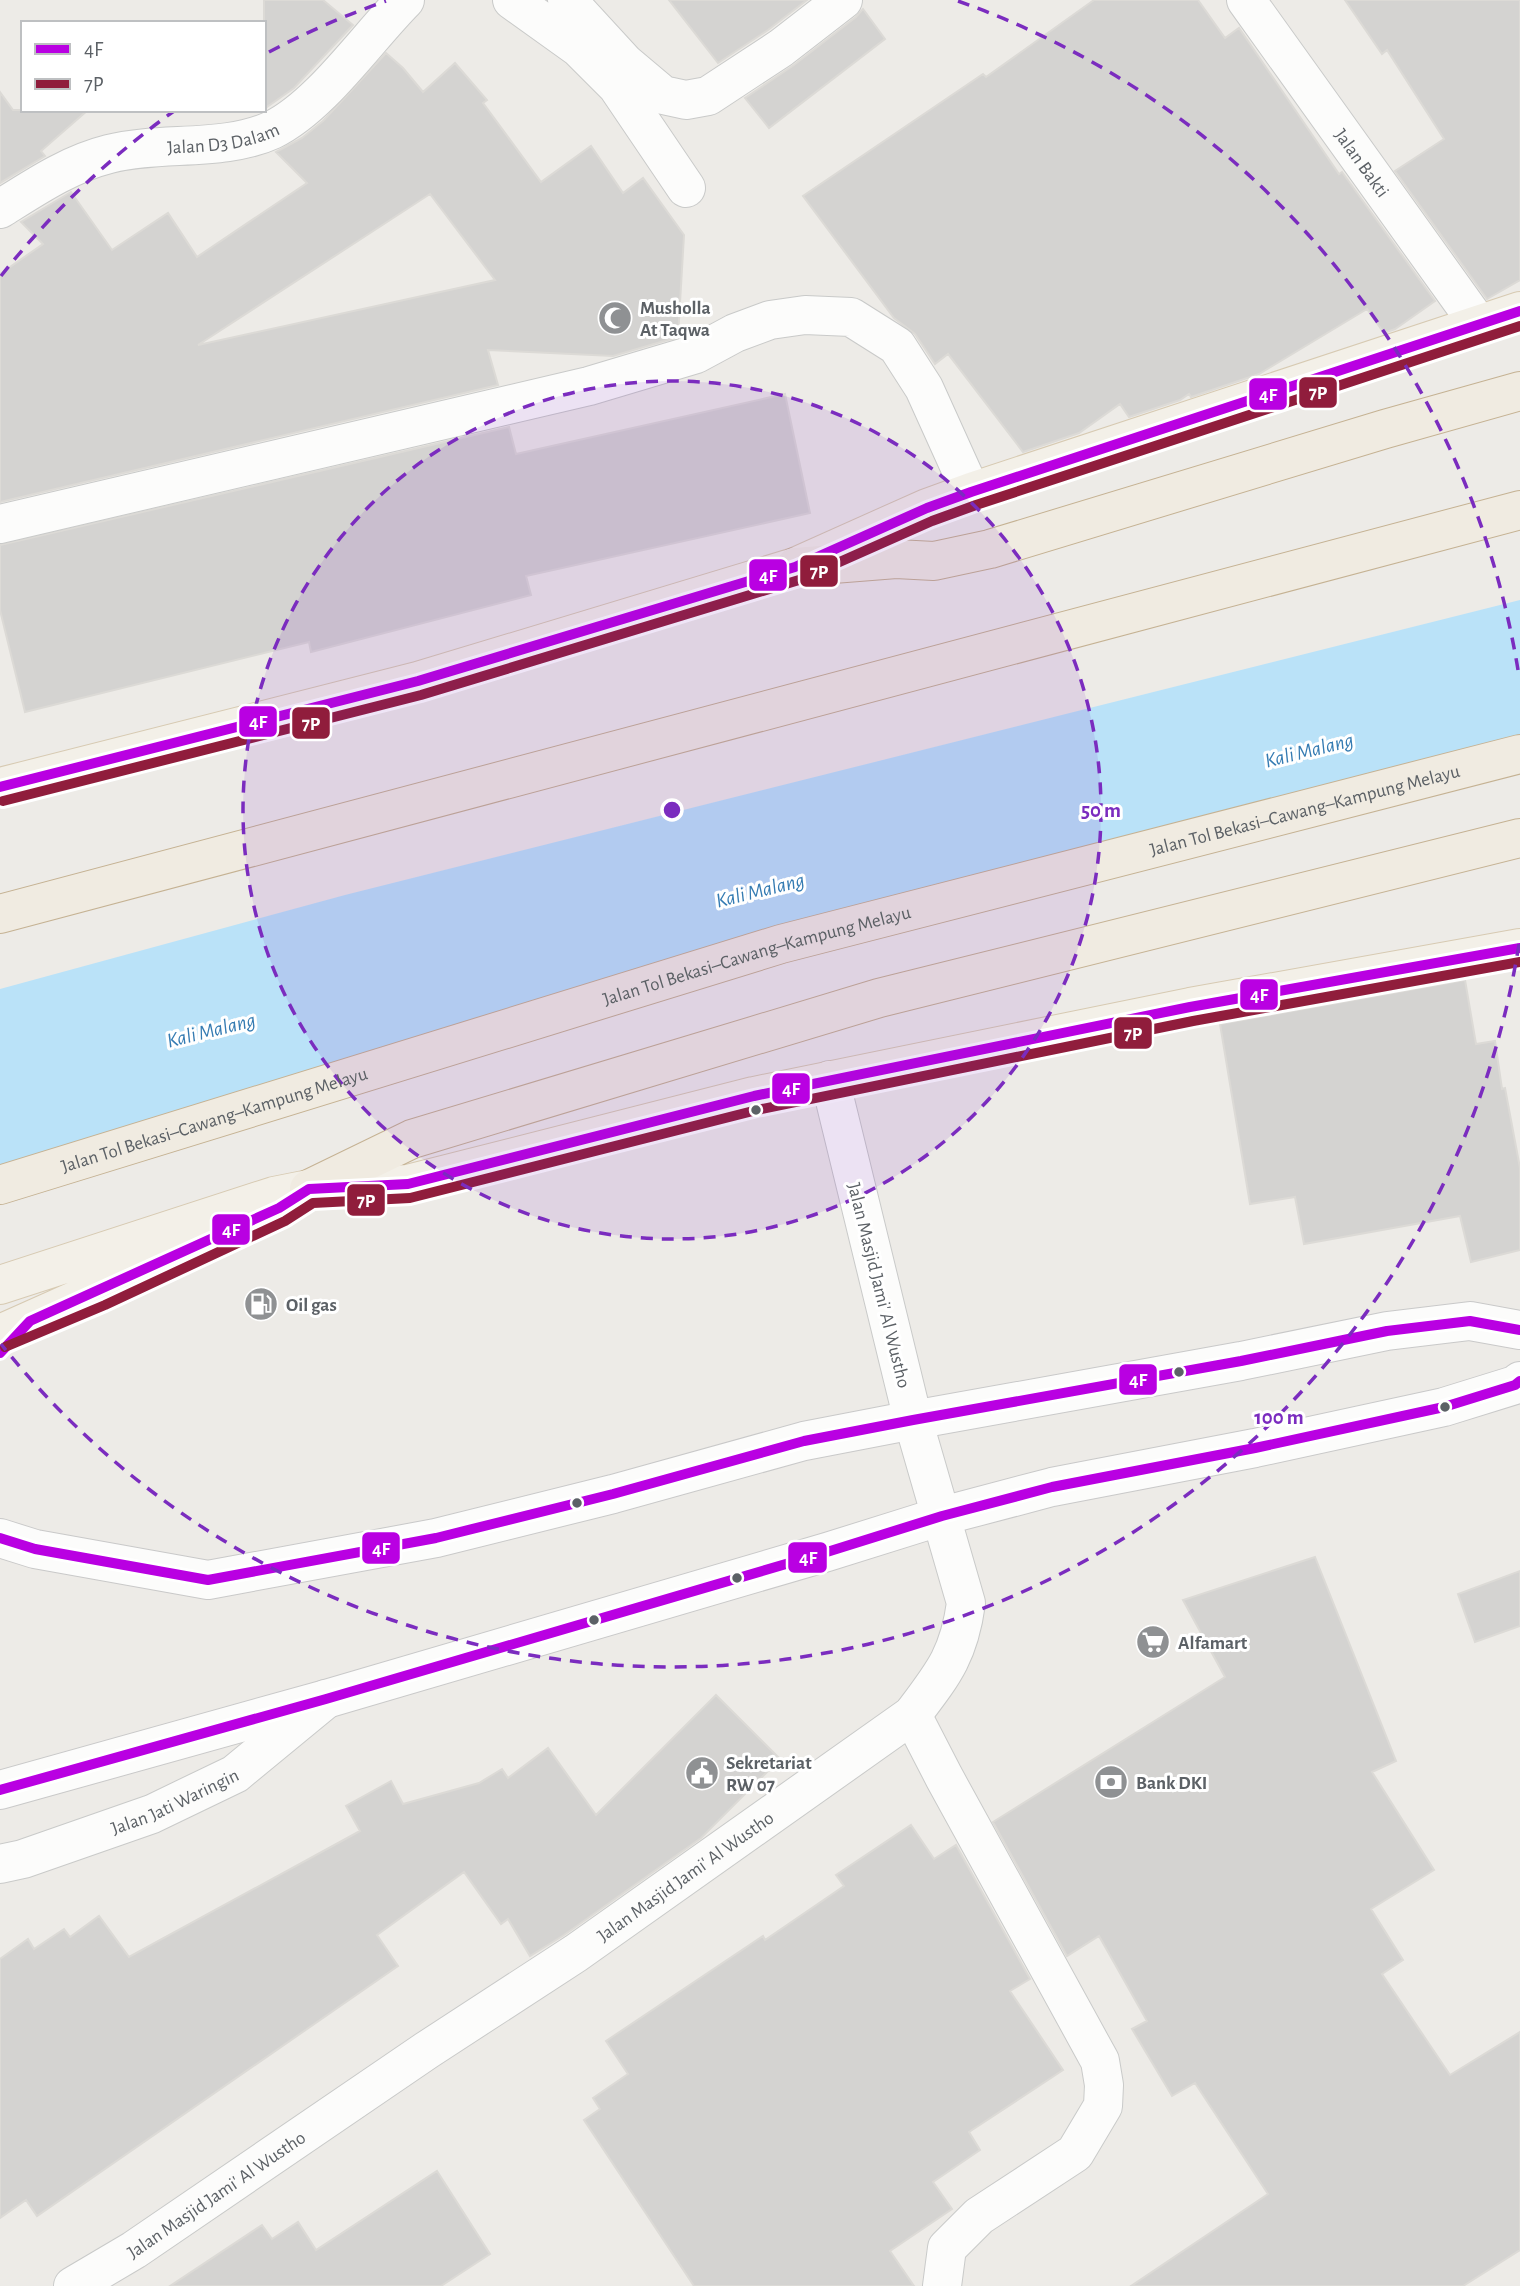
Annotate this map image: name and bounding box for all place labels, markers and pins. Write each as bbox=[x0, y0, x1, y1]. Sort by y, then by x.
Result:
mosque icon: Musholla At Taqwa bbox=[596, 299, 634, 337]
place label: Musholla At Taqwa bbox=[640, 299, 711, 340]
centre of rings bbox=[660, 798, 684, 822]
unlabelled marker bbox=[749, 1103, 763, 1117]
fuel station icon: Oil gas bbox=[242, 1285, 280, 1323]
place label: Oil gas bbox=[286, 1296, 337, 1315]
unlabelled marker bbox=[1172, 1365, 1186, 1379]
unlabelled marker bbox=[1438, 1400, 1452, 1414]
unlabelled marker bbox=[570, 1496, 584, 1510]
unlabelled marker bbox=[730, 1571, 744, 1585]
unlabelled marker bbox=[587, 1613, 601, 1627]
supermarket icon: Alfamart bbox=[1134, 1623, 1172, 1661]
place label: Alfamart bbox=[1178, 1634, 1248, 1653]
public building icon: Sekretariat RW 07 bbox=[683, 1754, 721, 1792]
place label: Sekretariat RW 07 bbox=[726, 1754, 812, 1795]
bank icon: Bank DKI bbox=[1092, 1763, 1130, 1801]
place label: Bank DKI bbox=[1136, 1774, 1207, 1793]

